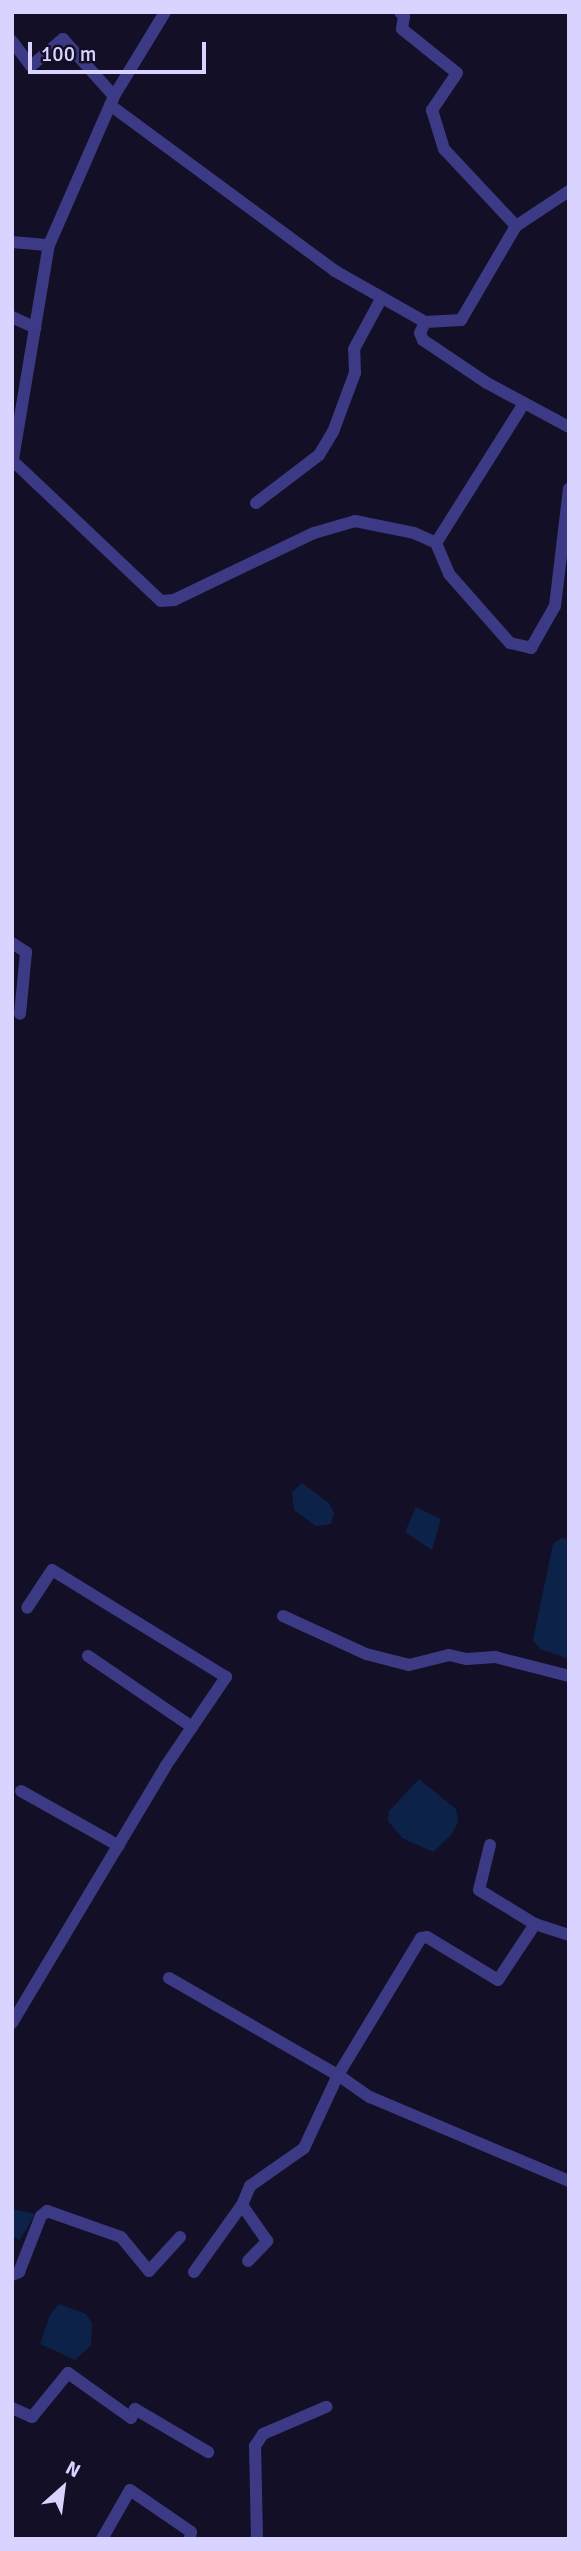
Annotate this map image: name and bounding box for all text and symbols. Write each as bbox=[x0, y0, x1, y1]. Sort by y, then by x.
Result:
scale bar bbox=[32, 28, 210, 72]
text: 100 m bbox=[41, 41, 96, 67]
north arrow bbox=[28, 2453, 98, 2523]
text: N bbox=[61, 2456, 84, 2483]

